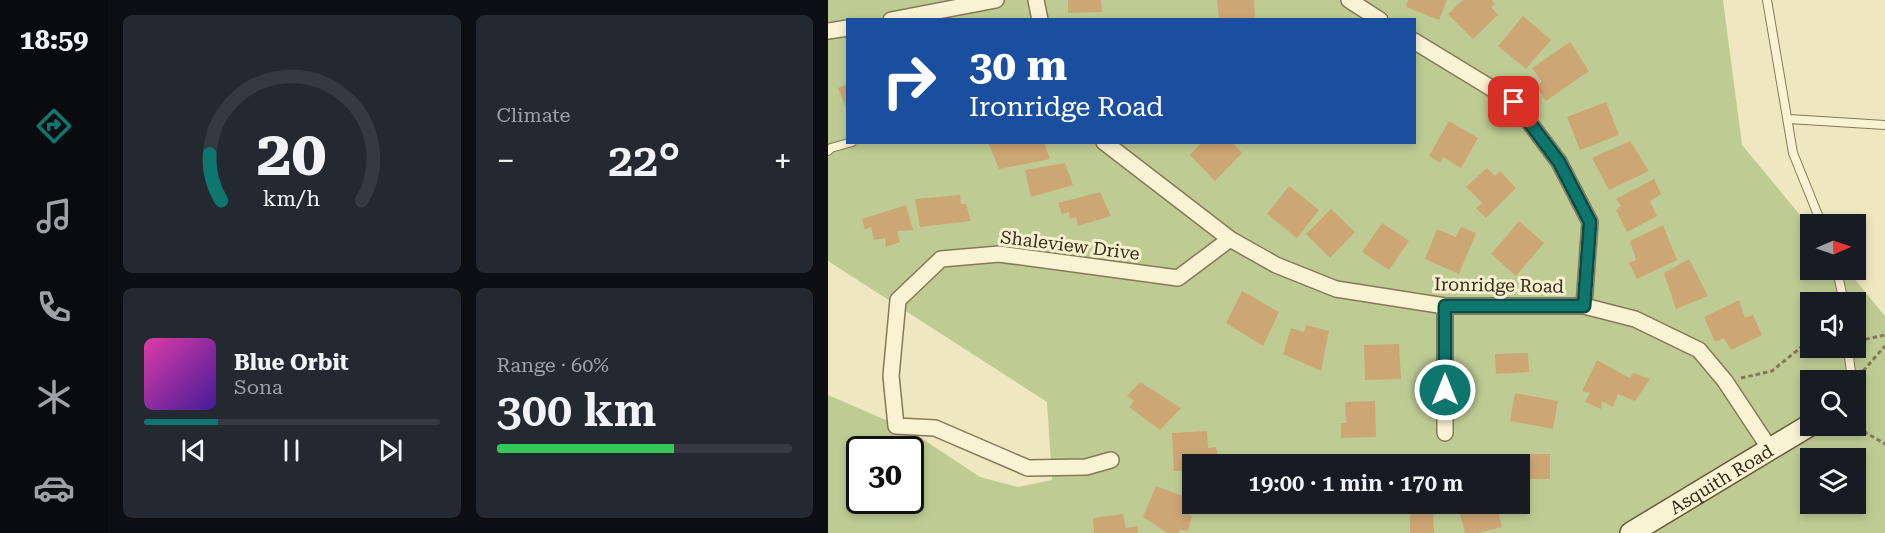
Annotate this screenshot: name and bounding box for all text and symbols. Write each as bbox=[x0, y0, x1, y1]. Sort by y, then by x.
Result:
text: 18:59 bbox=[20, 24, 88, 56]
text: 30 m bbox=[969, 41, 1067, 90]
icon: right bbox=[870, 42, 948, 120]
pin bbox=[1488, 76, 1539, 127]
icon: arrive bbox=[1497, 85, 1530, 118]
text: Ironridge Road bbox=[969, 91, 1164, 123]
text: Climate bbox=[497, 103, 571, 127]
icon: directions bbox=[33, 105, 75, 147]
text: 20 bbox=[257, 117, 327, 190]
text: 22° bbox=[608, 134, 681, 187]
text: − bbox=[497, 141, 515, 180]
text: + bbox=[774, 141, 792, 180]
text: km/h bbox=[263, 186, 321, 211]
icon: music bbox=[33, 195, 75, 237]
north arrow bbox=[1800, 214, 1866, 280]
map controls bbox=[1800, 214, 1866, 514]
street label: Shaleview Drive bbox=[999, 226, 1141, 264]
street label: Ironridge Road bbox=[1434, 273, 1565, 297]
icon: phone bbox=[33, 286, 75, 328]
button: sound bbox=[1800, 292, 1866, 358]
text: Blue Orbit bbox=[234, 350, 349, 375]
text: Range · 60% bbox=[497, 353, 609, 377]
position arrow bbox=[1413, 358, 1477, 422]
button: search bbox=[1800, 370, 1866, 436]
text: Sona bbox=[234, 375, 283, 399]
icon: climate bbox=[33, 376, 75, 418]
text: 300 km bbox=[497, 384, 656, 437]
icon: previous bbox=[177, 434, 210, 467]
icon: pause bbox=[275, 434, 308, 467]
icon: next bbox=[374, 434, 407, 467]
speed limit sign: 30 bbox=[846, 436, 924, 514]
street label: Asquith Road bbox=[1665, 439, 1777, 518]
button: layers bbox=[1800, 448, 1866, 514]
icon: car bbox=[33, 467, 75, 509]
text: 19:00 · 1 min · 170 m bbox=[1249, 471, 1463, 496]

